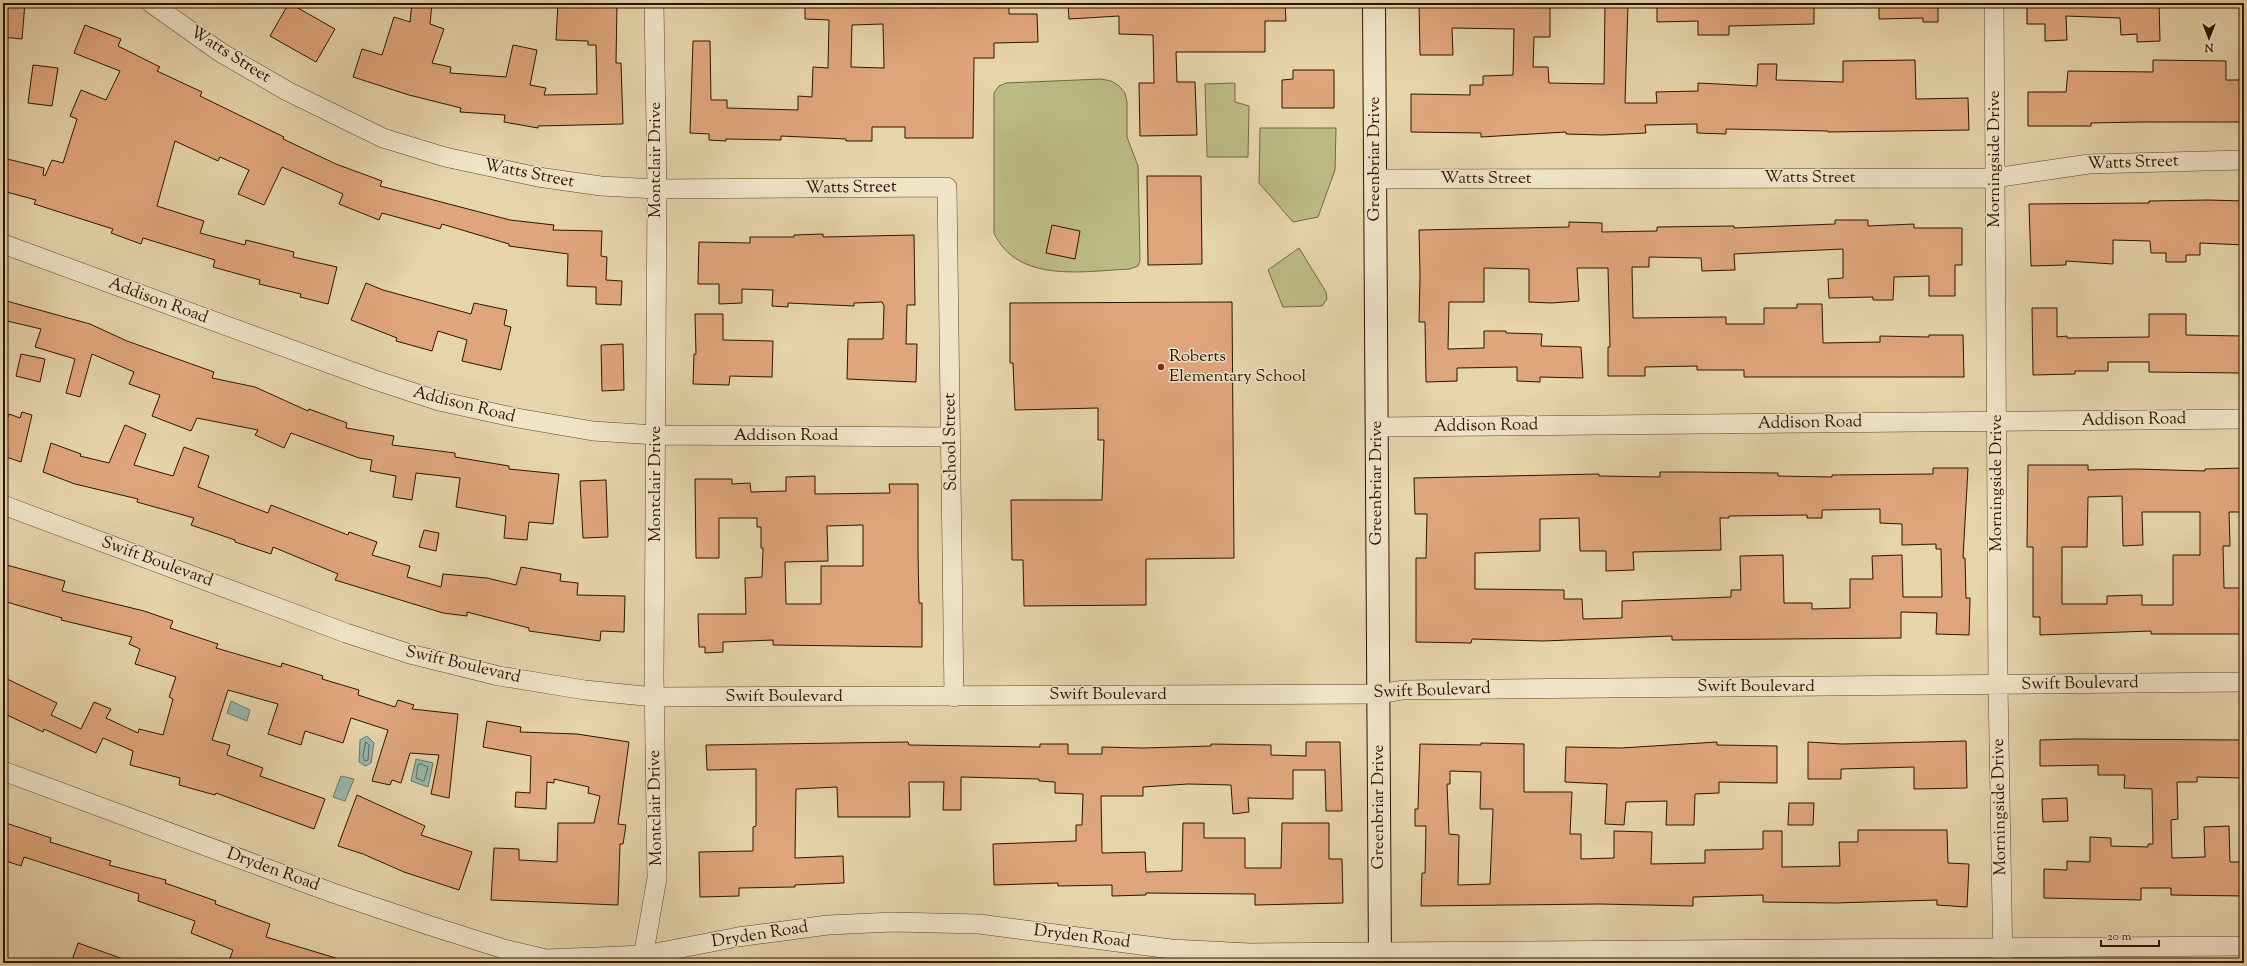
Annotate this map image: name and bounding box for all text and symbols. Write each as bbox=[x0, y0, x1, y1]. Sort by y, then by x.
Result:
north arrow bbox=[2189, 18, 2229, 58]
street label: Watts Street bbox=[185, 21, 275, 89]
text: N bbox=[2204, 39, 2214, 55]
street label: Morningside Drive bbox=[1983, 90, 2007, 228]
street label: Greenbriar Drive bbox=[1363, 96, 1387, 222]
street label: Montclair Drive bbox=[644, 102, 668, 218]
street label: Watts Street bbox=[2087, 149, 2179, 177]
street label: Watts Street bbox=[482, 154, 576, 195]
street label: Watts Street bbox=[1764, 166, 1856, 190]
street label: Watts Street bbox=[1440, 167, 1532, 191]
street label: Watts Street bbox=[805, 175, 897, 201]
street label: Addison Road bbox=[105, 272, 212, 330]
place label: Roberts Elementary School bbox=[1169, 345, 1306, 389]
marker: Roberts Elementary School bbox=[1156, 362, 1166, 372]
street label: Addison Road bbox=[410, 381, 518, 429]
street label: School Street bbox=[938, 392, 964, 491]
street label: Addison Road bbox=[2081, 407, 2187, 433]
street label: Addison Road bbox=[1757, 410, 1863, 436]
street label: Addison Road bbox=[1433, 413, 1539, 439]
street label: Morningside Drive bbox=[1985, 414, 2009, 552]
street label: Greenbriar Drive bbox=[1365, 420, 1389, 546]
street label: Addison Road bbox=[734, 424, 839, 448]
street label: Montclair Drive bbox=[644, 426, 668, 542]
street label: Swift Boulevard bbox=[98, 531, 217, 594]
street label: Swift Boulevard bbox=[403, 640, 523, 690]
street label: Swift Boulevard bbox=[2021, 671, 2139, 697]
street label: Swift Boulevard bbox=[1697, 675, 1815, 699]
street label: Swift Boulevard bbox=[1373, 677, 1492, 705]
street label: Swift Boulevard bbox=[1049, 683, 1167, 707]
street label: Swift Boulevard bbox=[725, 685, 843, 709]
street label: Morningside Drive bbox=[1987, 738, 2013, 876]
street label: Greenbriar Drive bbox=[1367, 744, 1391, 870]
street label: Montclair Drive bbox=[643, 750, 669, 866]
street label: Dryden Road bbox=[223, 842, 323, 898]
street label: Dryden Road bbox=[710, 915, 810, 954]
street label: Dryden Road bbox=[1032, 919, 1132, 955]
scale bar bbox=[2101, 922, 2159, 948]
text: 20 m bbox=[2107, 928, 2132, 946]

